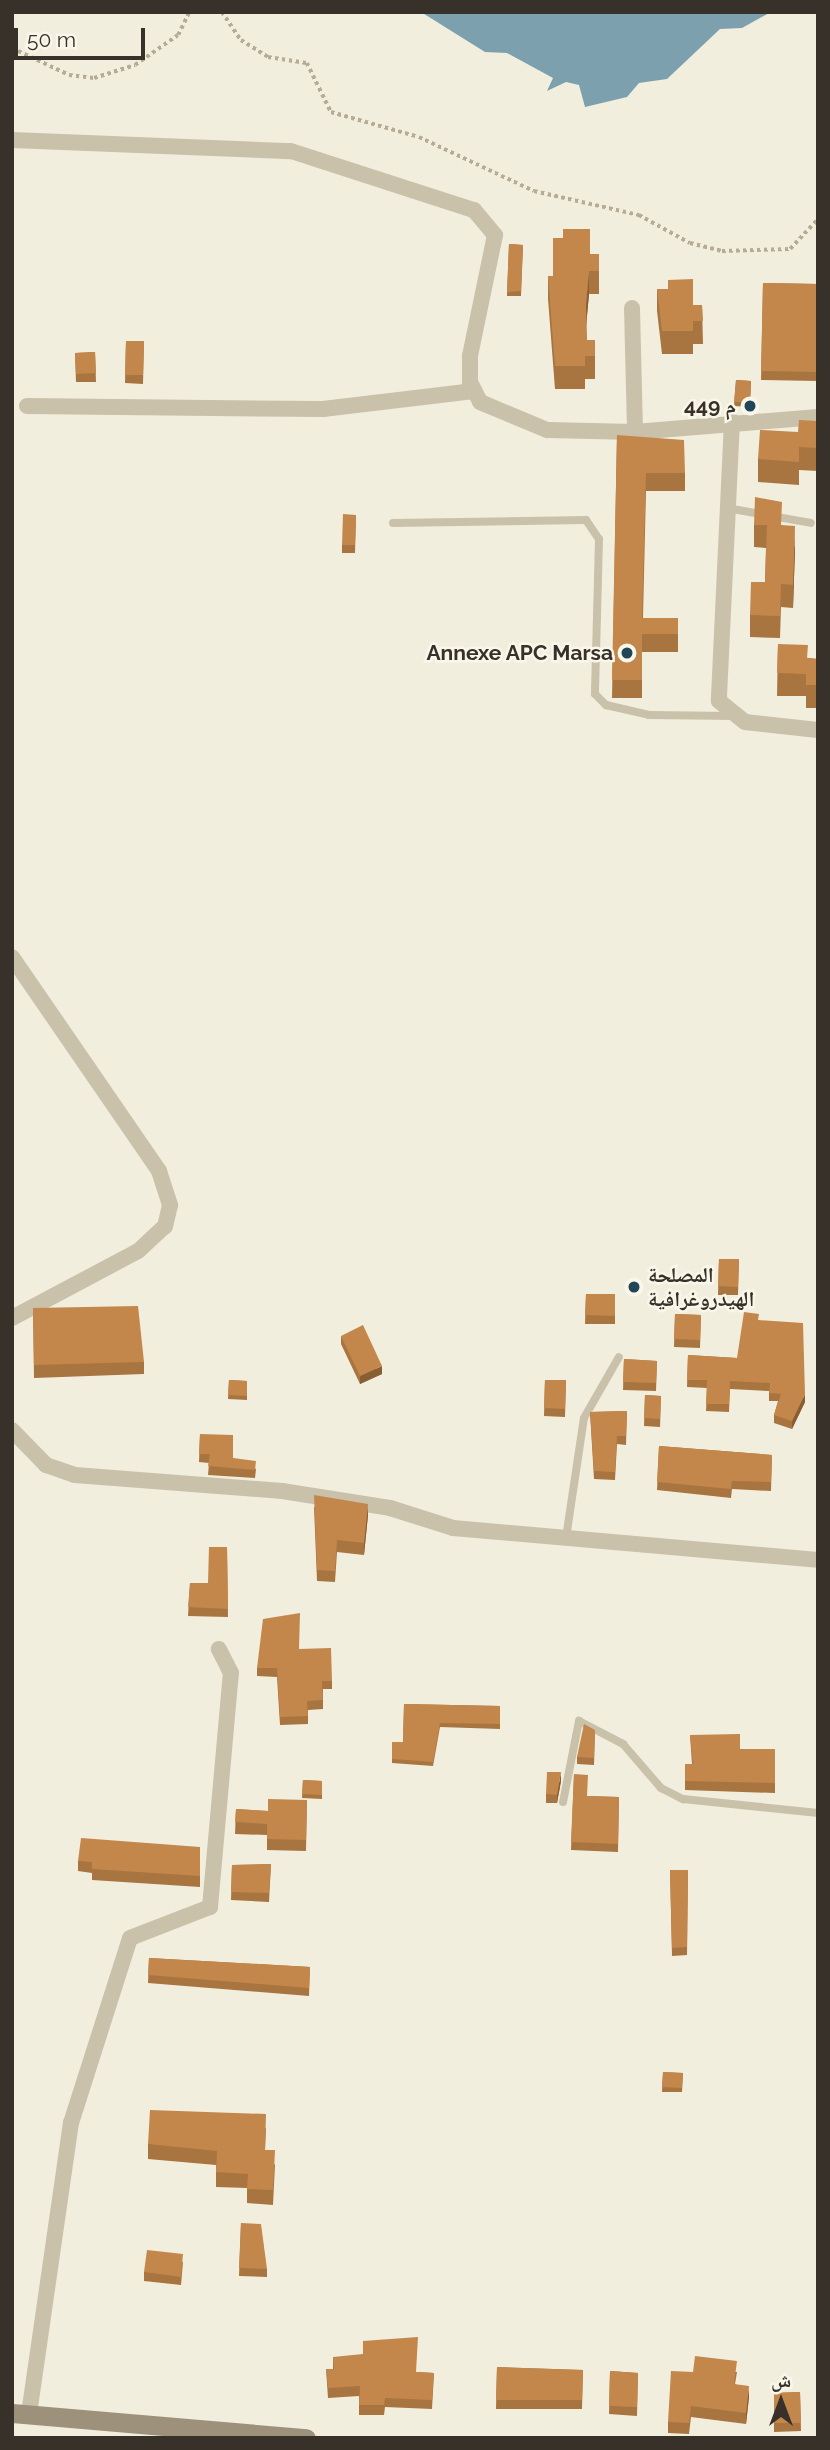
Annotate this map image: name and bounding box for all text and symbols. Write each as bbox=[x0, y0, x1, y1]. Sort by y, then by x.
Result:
scale bar bbox=[18, 14, 149, 58]
text: 50 m bbox=[27, 27, 76, 52]
place label: م 449 bbox=[684, 393, 736, 419]
marker: م 449 bbox=[742, 398, 758, 414]
place label: Annexe APC Marsa bbox=[426, 640, 613, 666]
marker: Annexe APC Marsa bbox=[619, 645, 635, 661]
place label: المصلحة الهيدروغرافية bbox=[648, 1262, 754, 1312]
marker: المصلحة الهيدروغرافية bbox=[626, 1279, 642, 1295]
north arrow bbox=[746, 2366, 816, 2436]
text: ش bbox=[771, 2369, 791, 2391]

